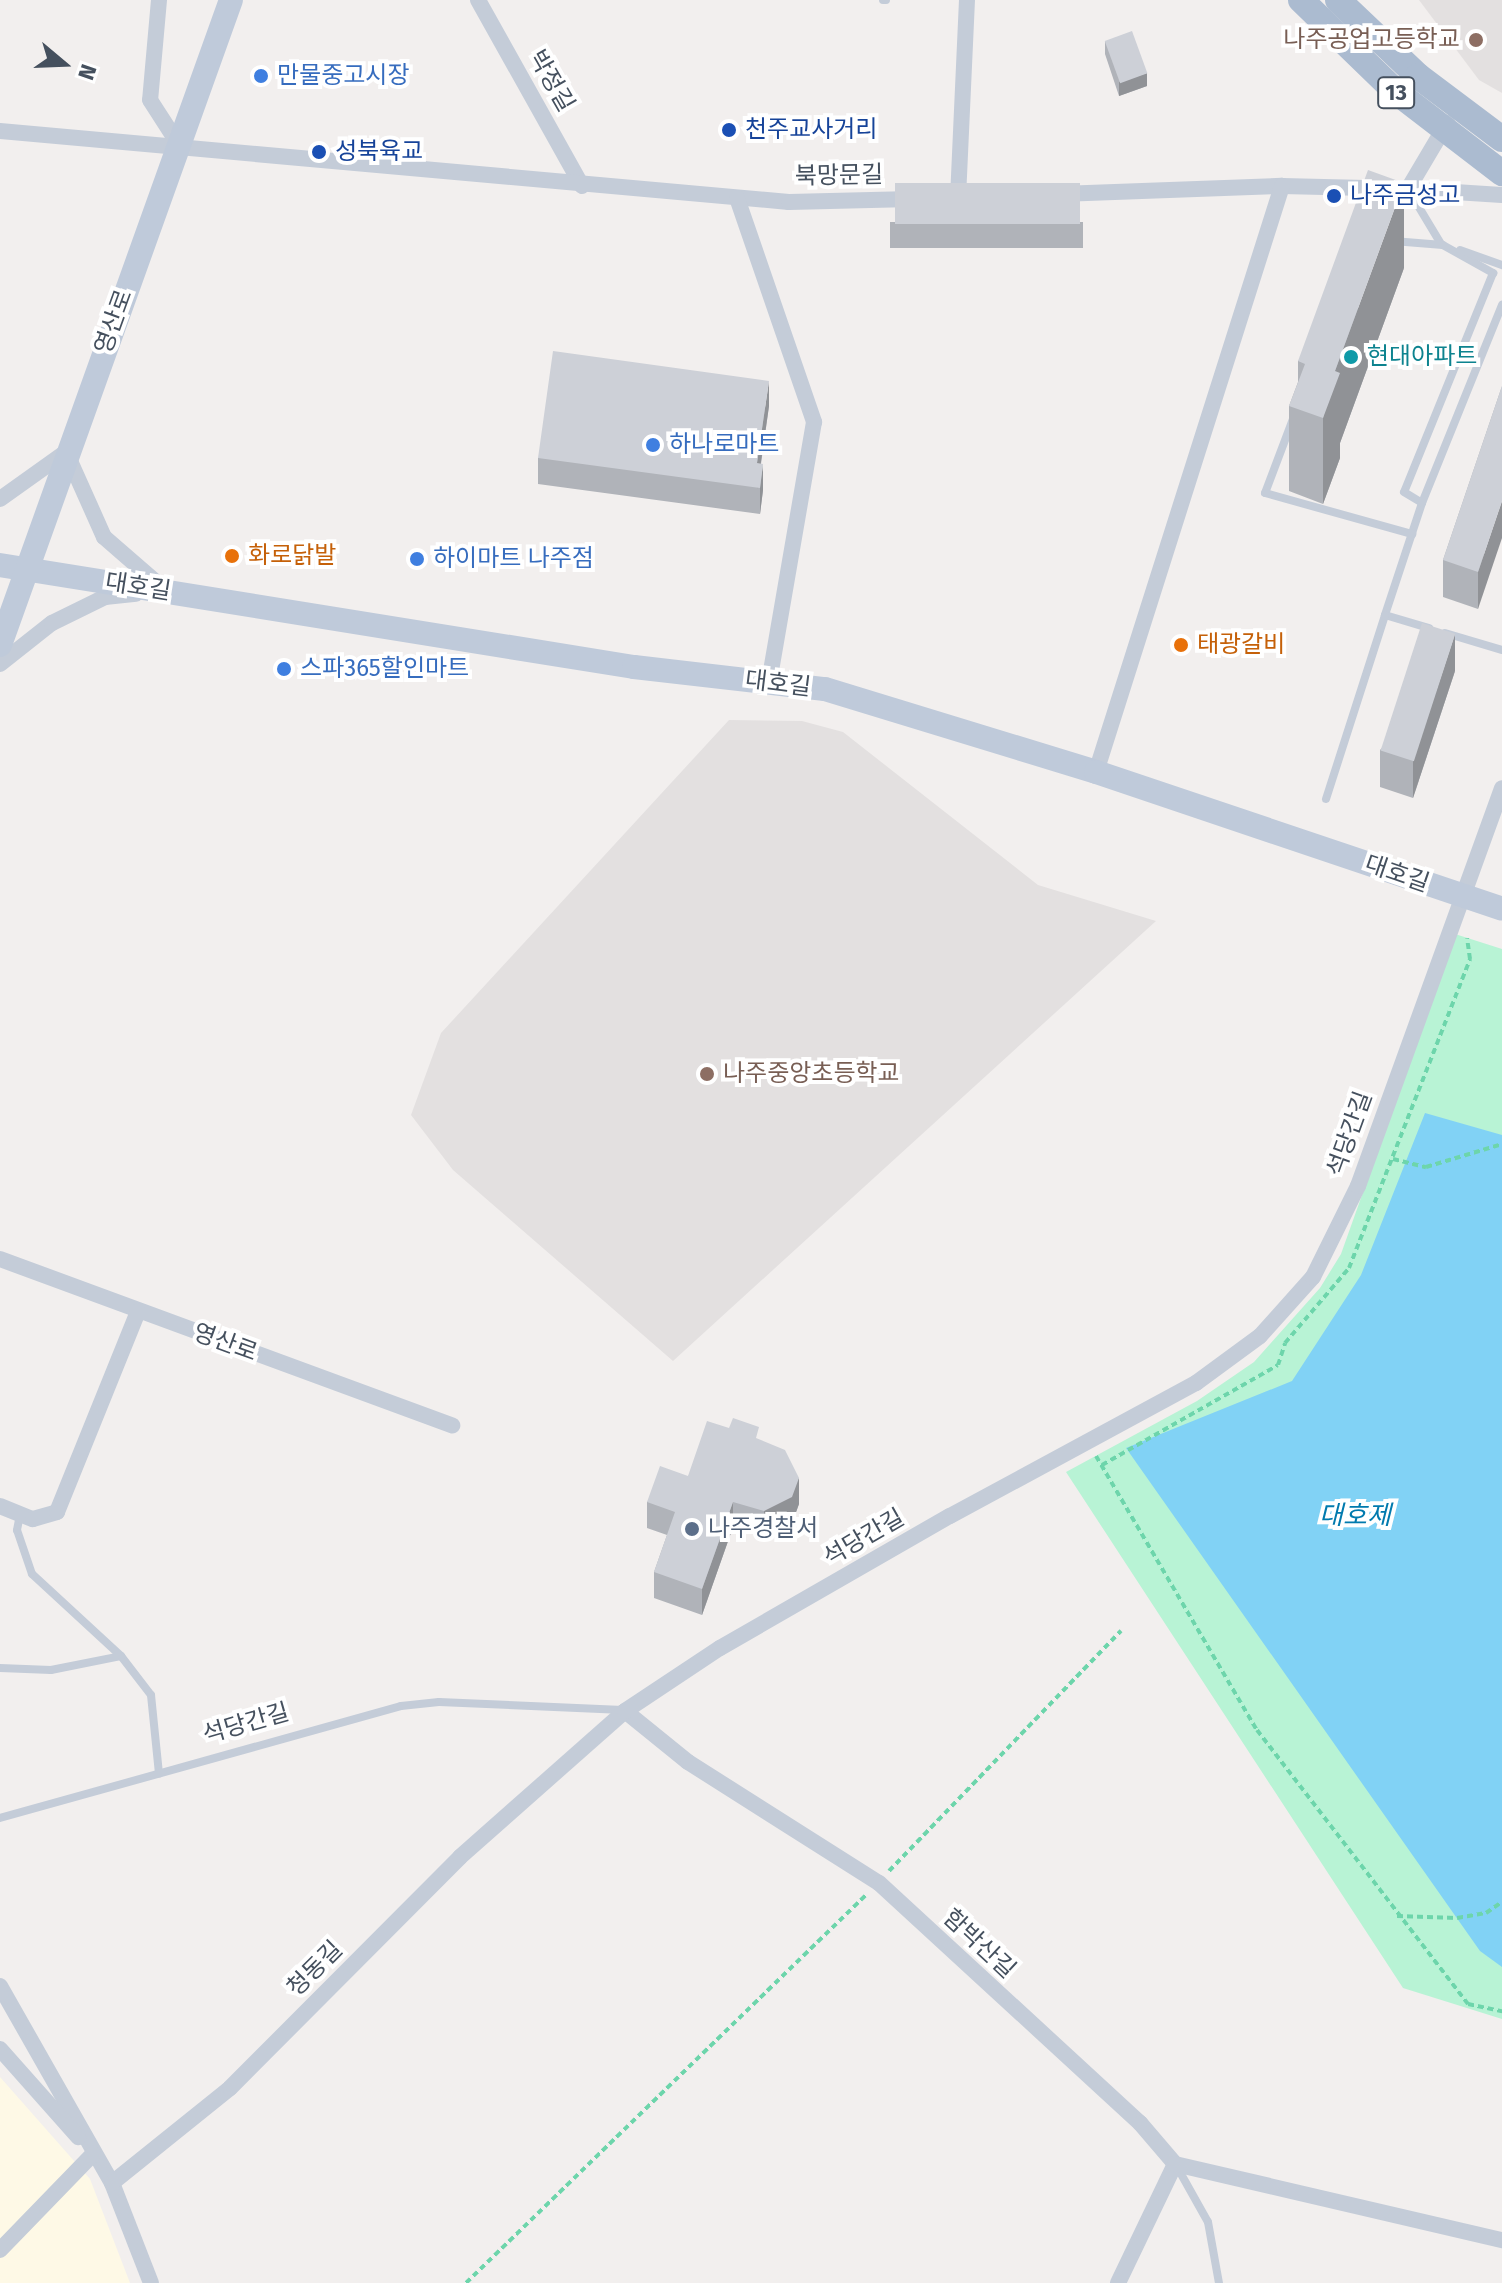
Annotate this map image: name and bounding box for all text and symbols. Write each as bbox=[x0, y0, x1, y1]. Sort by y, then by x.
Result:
north arrow bbox=[24, 24, 104, 104]
place label: 나주공업고등학교 bbox=[1283, 26, 1460, 54]
marker: 나주공업고등학교 bbox=[1467, 31, 1485, 49]
street label: 박정길 bbox=[522, 45, 580, 117]
text: N bbox=[72, 61, 102, 83]
place label: 만물중고시장 bbox=[277, 62, 409, 90]
marker: 만물중고시장 bbox=[252, 67, 270, 85]
road number: 13 bbox=[1376, 75, 1416, 111]
place label: 천주교사거리 bbox=[745, 116, 877, 144]
marker: 천주교사거리 bbox=[720, 121, 738, 139]
place label: 성북육교 bbox=[335, 138, 423, 166]
marker: 성북육교 bbox=[310, 143, 328, 161]
street label: 북망문길 bbox=[795, 161, 883, 191]
place label: 나주금성고 bbox=[1350, 182, 1460, 210]
marker: 나주금성고 bbox=[1325, 187, 1343, 205]
street label: 영산로 bbox=[89, 286, 139, 358]
place label: 현대아파트 bbox=[1367, 343, 1477, 371]
marker: 현대아파트 bbox=[1342, 348, 1360, 366]
place label: 하나로마트 bbox=[669, 431, 779, 459]
marker: 하나로마트 bbox=[644, 436, 662, 454]
place label: 화로닭발 bbox=[248, 542, 336, 570]
place label: 하이마트 나주점 bbox=[433, 545, 594, 573]
marker: 화로닭발 bbox=[223, 547, 241, 565]
marker: 하이마트 나주점 bbox=[408, 550, 426, 568]
street label: 대호길 bbox=[103, 568, 173, 606]
place label: 태광갈비 bbox=[1197, 631, 1285, 659]
marker: 태광갈비 bbox=[1172, 636, 1190, 654]
place label: 스파365할인마트 bbox=[300, 655, 469, 683]
marker: 스파365할인마트 bbox=[275, 660, 293, 678]
street label: 대호길 bbox=[743, 666, 813, 702]
street label: 대호길 bbox=[1361, 850, 1433, 898]
place label: 나주중앙초등학교 bbox=[723, 1060, 900, 1088]
marker: 나주중앙초등학교 bbox=[698, 1065, 716, 1083]
street label: 석당간길 bbox=[1321, 1088, 1379, 1180]
street label: 영산로 bbox=[189, 1318, 261, 1368]
water label: 대호제 bbox=[1319, 1500, 1391, 1532]
street label: 석당간길 bbox=[819, 1503, 909, 1573]
place label: 나주경찰서 bbox=[708, 1515, 818, 1543]
marker: 나주경찰서 bbox=[683, 1520, 701, 1538]
street label: 석당간길 bbox=[200, 1698, 292, 1750]
street label: 함박산길 bbox=[937, 1903, 1021, 1985]
street label: 청동길 bbox=[281, 1935, 349, 2003]

